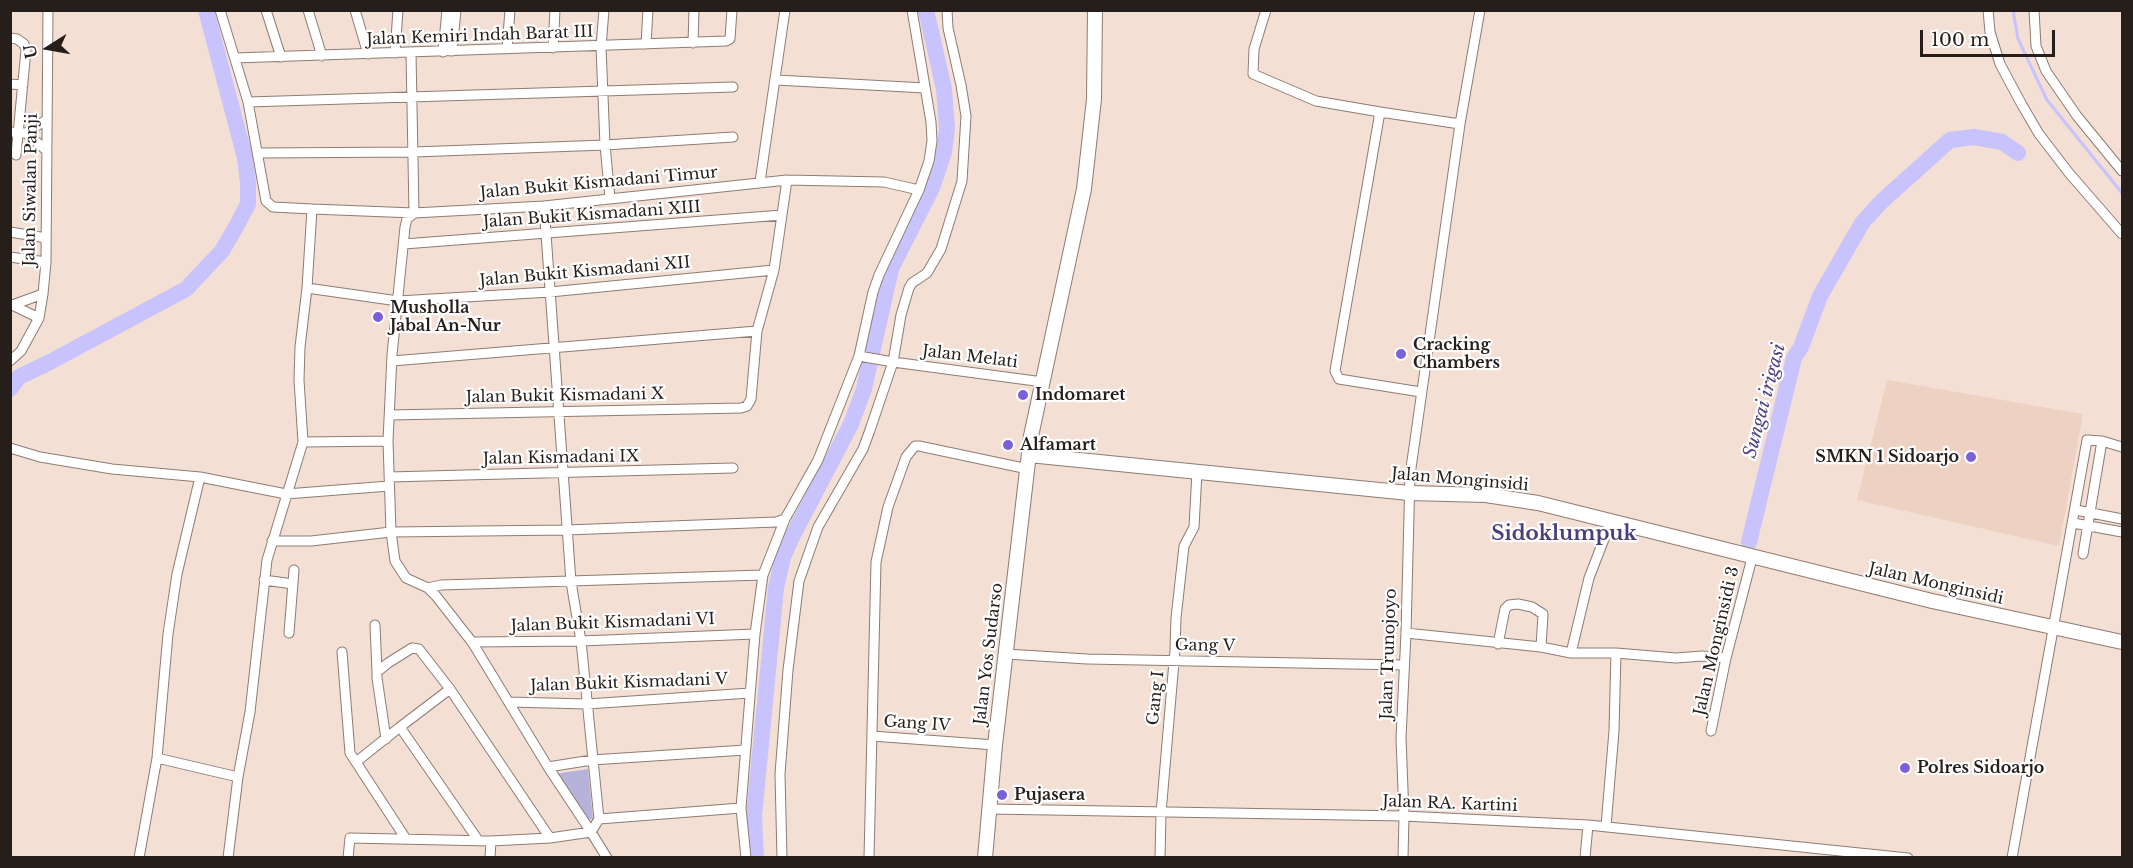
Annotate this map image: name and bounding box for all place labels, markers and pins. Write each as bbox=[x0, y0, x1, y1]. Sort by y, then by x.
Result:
place label: Musholla Jabal An-Nur bbox=[390, 298, 501, 336]
marker: Musholla Jabal An-Nur bbox=[371, 310, 385, 324]
place label: Cracking Chambers bbox=[1413, 335, 1500, 373]
marker: Cracking Chambers bbox=[1394, 347, 1408, 361]
place label: Indomaret bbox=[1035, 385, 1125, 405]
marker: Indomaret bbox=[1016, 388, 1030, 402]
place label: Alfamart bbox=[1020, 435, 1096, 455]
marker: Alfamart bbox=[1001, 438, 1015, 452]
place label: SMKN 1 Sidoarjo bbox=[1815, 447, 1959, 467]
marker: SMKN 1 Sidoarjo bbox=[1964, 450, 1978, 464]
place label: Polres Sidoarjo bbox=[1917, 758, 2044, 778]
marker: Polres Sidoarjo bbox=[1898, 761, 1912, 775]
place label: Pujasera bbox=[1014, 785, 1085, 805]
marker: Pujasera bbox=[995, 788, 1009, 802]

